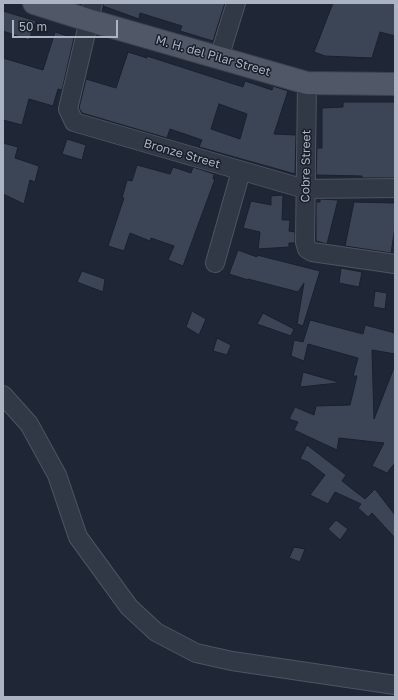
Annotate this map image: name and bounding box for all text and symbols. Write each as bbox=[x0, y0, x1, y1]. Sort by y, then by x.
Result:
scale bar bbox=[14, 12, 120, 38]
text: 50 m bbox=[19, 19, 47, 34]
street label: M. H. del Pilar Street bbox=[154, 33, 272, 79]
street label: Cobre Street bbox=[298, 129, 314, 203]
street label: Bronze Street bbox=[142, 136, 222, 172]

